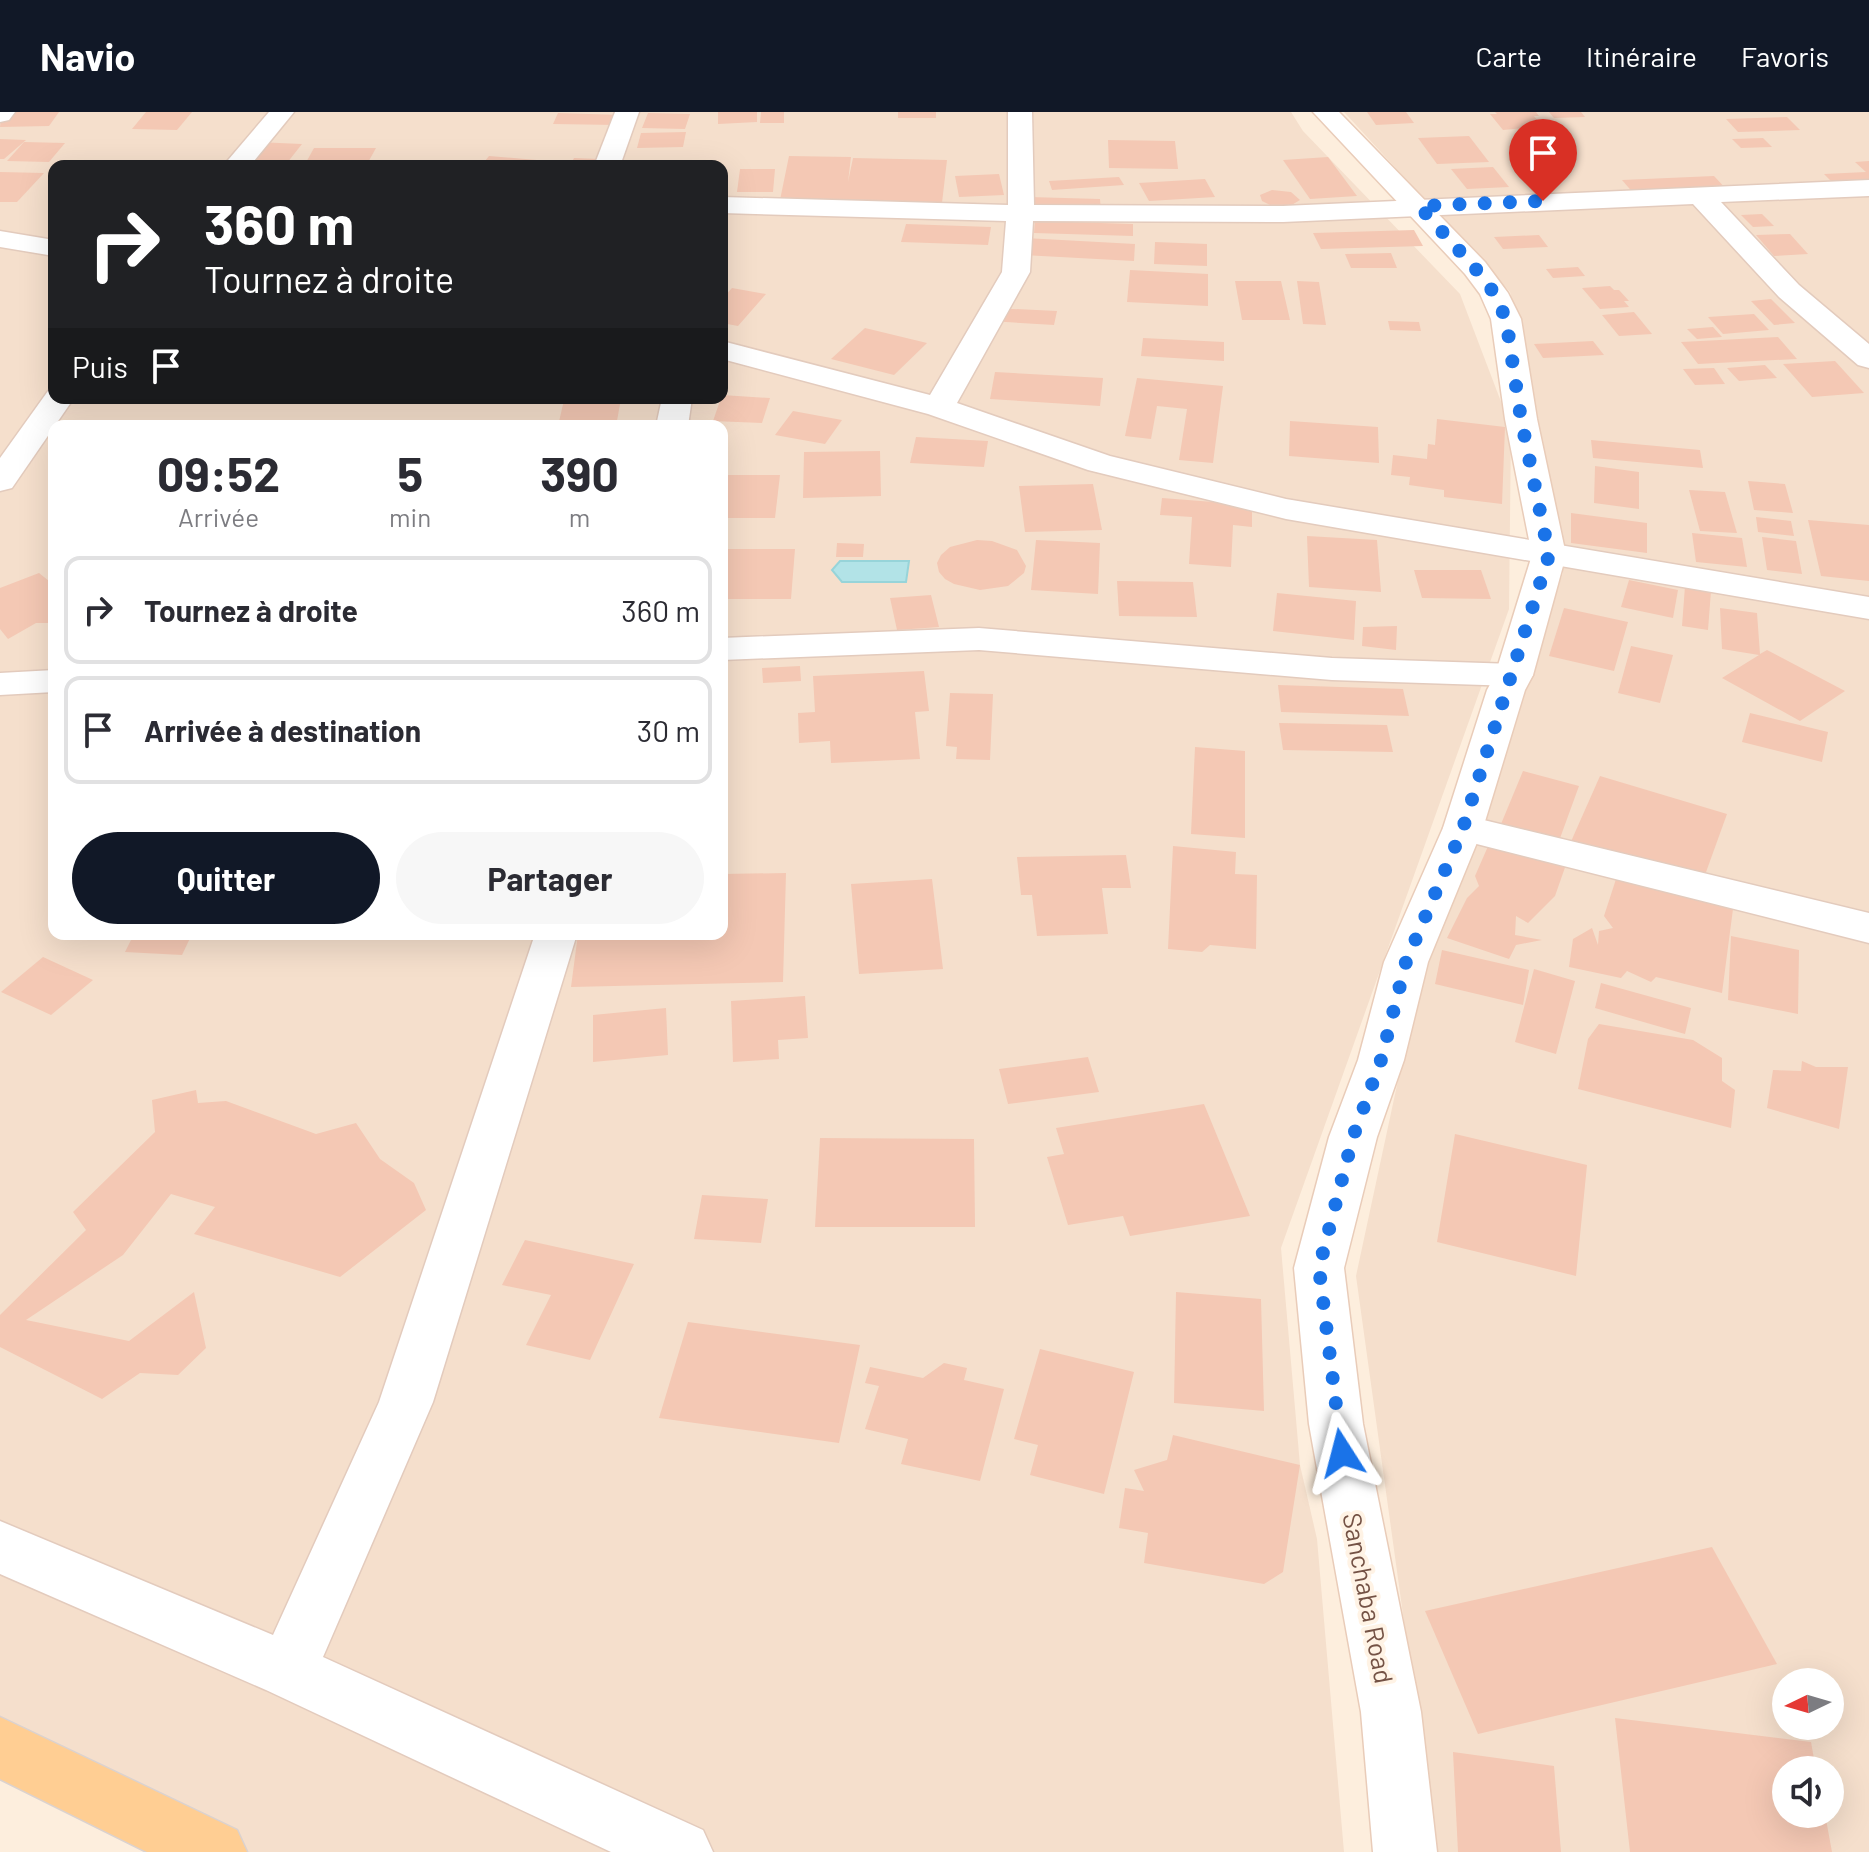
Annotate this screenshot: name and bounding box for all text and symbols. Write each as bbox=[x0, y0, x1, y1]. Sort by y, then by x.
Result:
text: Navio bbox=[40, 33, 135, 79]
text: Carte bbox=[1476, 39, 1542, 73]
text: Itinéraire bbox=[1586, 39, 1697, 73]
text: Favoris bbox=[1741, 39, 1829, 73]
pin bbox=[1509, 119, 1577, 201]
icon: arrive bbox=[1521, 131, 1565, 175]
text: 360 m bbox=[204, 189, 354, 256]
icon: right bbox=[72, 192, 176, 296]
text: Tournez à droite bbox=[204, 257, 454, 300]
icon: arrive bbox=[144, 344, 188, 388]
text: Puis bbox=[72, 348, 128, 384]
text: 09:52 bbox=[157, 444, 280, 502]
text: 5 bbox=[397, 444, 423, 502]
text: 390 bbox=[540, 444, 619, 502]
text: Arrivée bbox=[178, 501, 259, 532]
text: min bbox=[389, 501, 431, 532]
text: m bbox=[569, 501, 590, 532]
icon: right bbox=[76, 588, 120, 632]
text: Tournez à droite bbox=[144, 592, 358, 628]
text: 360 m bbox=[621, 592, 700, 628]
icon: arrive bbox=[76, 708, 120, 752]
text: Arrivée à destination bbox=[144, 712, 421, 748]
text: 30 m bbox=[637, 712, 700, 748]
button: Quitter bbox=[72, 832, 380, 924]
button: Partager bbox=[396, 832, 704, 924]
position arrow bbox=[1300, 1411, 1384, 1495]
street label: Sanchaba Road bbox=[1337, 1510, 1401, 1686]
north arrow bbox=[1772, 1668, 1844, 1740]
map controls bbox=[1772, 1668, 1844, 1828]
button: sound bbox=[1772, 1756, 1844, 1828]

